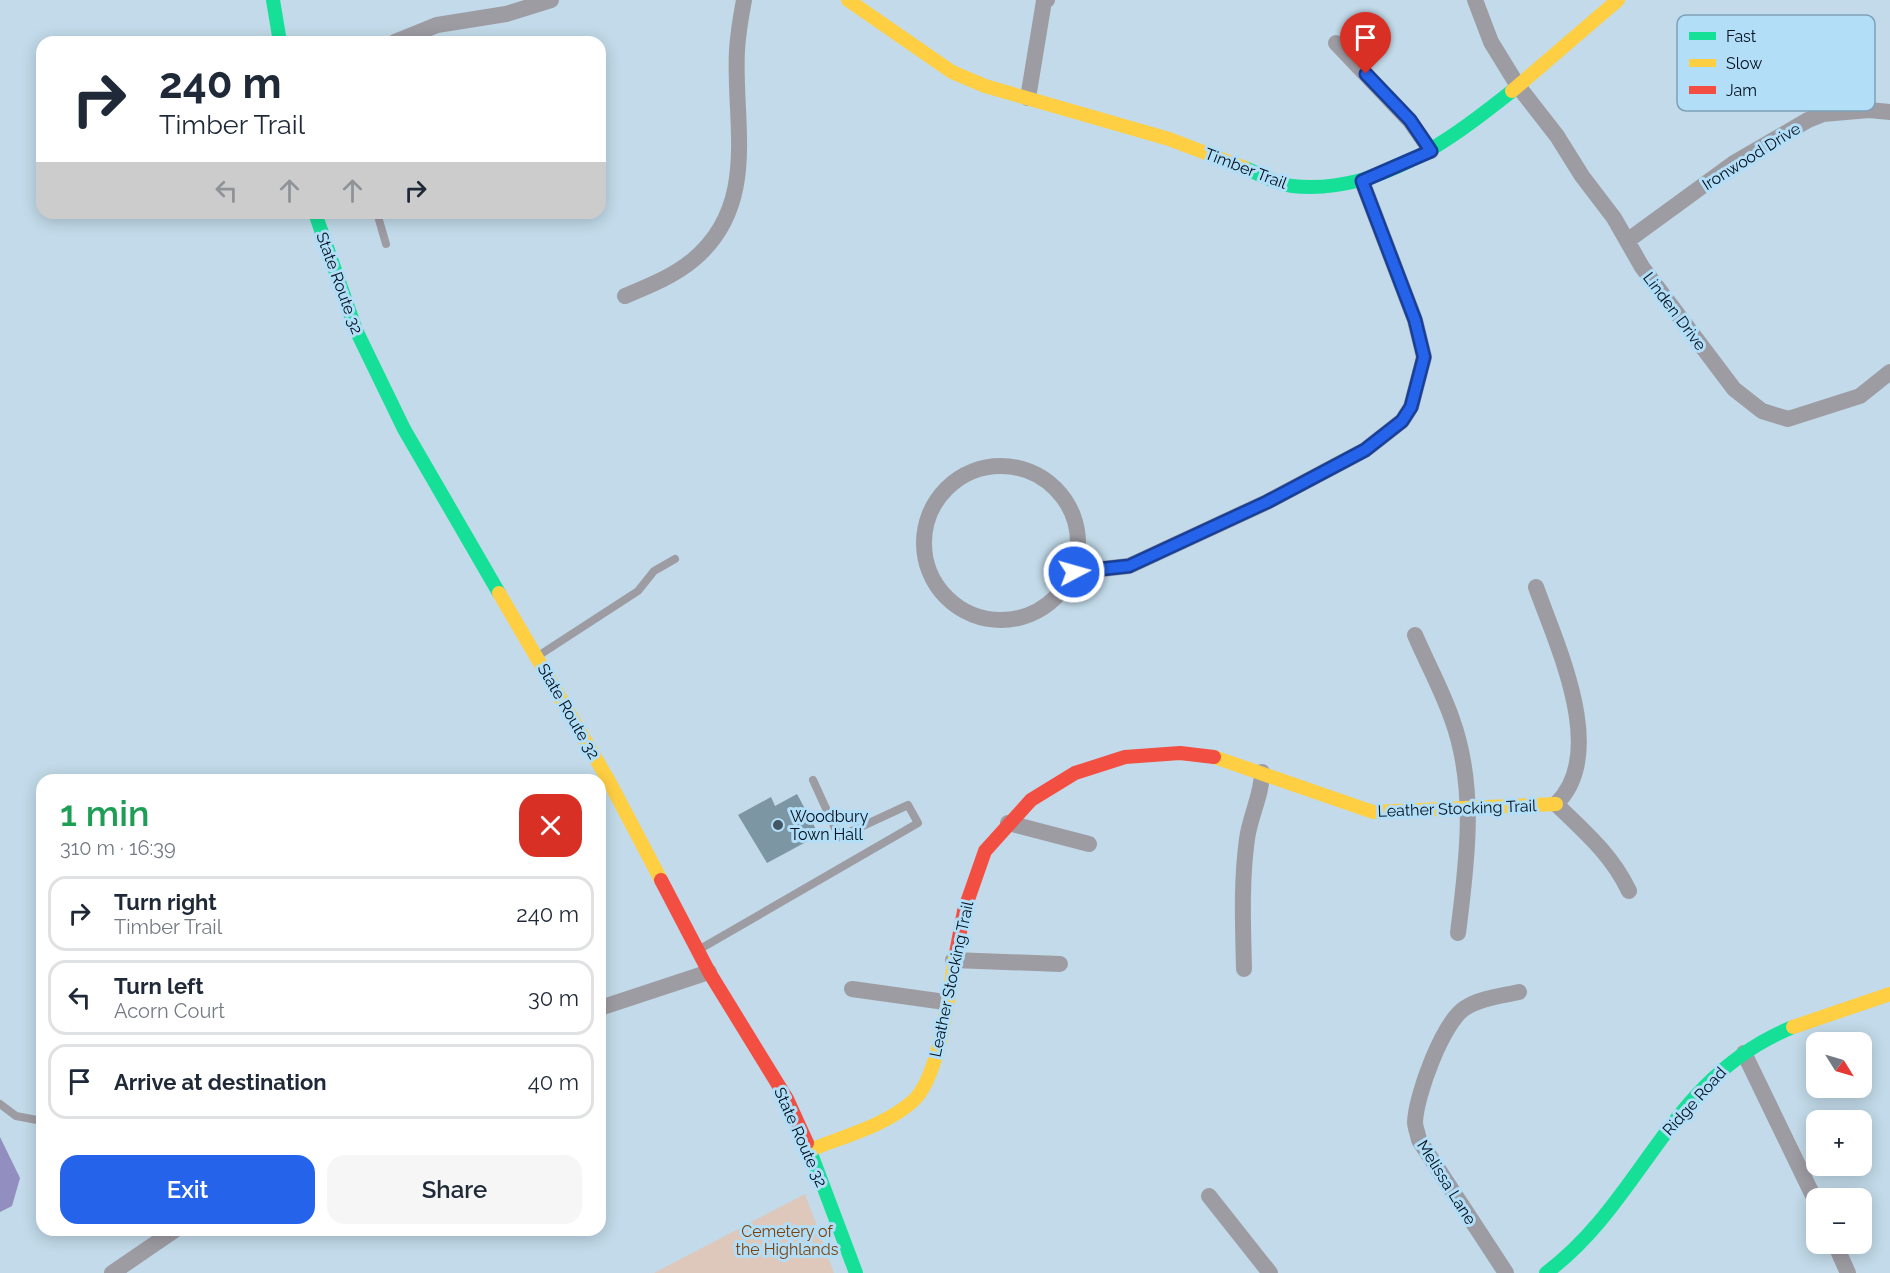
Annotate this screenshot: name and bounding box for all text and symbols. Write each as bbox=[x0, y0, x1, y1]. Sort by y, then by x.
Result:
pin bbox=[1340, 12, 1391, 74]
legend bbox=[1677, 15, 1875, 111]
icon: arrive bbox=[1349, 21, 1382, 54]
text: Fast bbox=[1726, 27, 1757, 46]
text: Slow bbox=[1726, 54, 1762, 73]
text: 240 m bbox=[159, 59, 282, 108]
icon: right bbox=[60, 60, 138, 138]
text: Jam bbox=[1726, 81, 1757, 100]
text: Timber Trail bbox=[159, 109, 305, 140]
street label: Ironwood Drive bbox=[1699, 119, 1804, 194]
street label: Timber Trail bbox=[1202, 144, 1290, 193]
icon: left bbox=[210, 174, 243, 207]
icon: ahead bbox=[273, 174, 306, 207]
icon: ahead bbox=[336, 174, 369, 207]
icon: right bbox=[399, 174, 432, 207]
street label: State Route 32 bbox=[312, 230, 367, 337]
street label: Linden Drive bbox=[1639, 268, 1710, 354]
position arrow bbox=[1042, 540, 1106, 604]
street label: State Route 32 bbox=[534, 660, 604, 762]
text: 1 min bbox=[60, 792, 149, 834]
button: close bbox=[519, 794, 582, 857]
street label: Leather Stocking Trail bbox=[1377, 796, 1537, 821]
place label: Woodbury Town Hall bbox=[790, 807, 869, 844]
marker: Woodbury Town Hall bbox=[771, 818, 785, 832]
text: 310 m · 16:39 bbox=[60, 836, 176, 860]
text: Turn right bbox=[114, 889, 217, 915]
icon: right bbox=[63, 897, 96, 930]
street label: Leather Stocking Trail bbox=[926, 899, 977, 1059]
text: 240 m bbox=[516, 901, 579, 927]
text: Timber Trail bbox=[114, 915, 222, 939]
text: Turn left bbox=[114, 973, 204, 999]
icon: left bbox=[63, 981, 96, 1014]
text: 30 m bbox=[528, 985, 579, 1011]
text: Acorn Court bbox=[114, 999, 225, 1023]
north arrow bbox=[1806, 1032, 1872, 1098]
map controls bbox=[1806, 1032, 1872, 1254]
street label: Ridge Road bbox=[1659, 1063, 1730, 1139]
icon: arrive bbox=[63, 1065, 96, 1098]
text: Arrive at destination bbox=[114, 1069, 327, 1095]
text: 40 m bbox=[528, 1069, 579, 1095]
street label: State Route 32 bbox=[770, 1084, 831, 1190]
button: + bbox=[1806, 1110, 1872, 1176]
street label: Melissa Lane bbox=[1413, 1136, 1480, 1228]
button: Exit bbox=[60, 1155, 315, 1224]
button: Share bbox=[327, 1155, 582, 1224]
button: − bbox=[1806, 1188, 1872, 1254]
park label: Cemetery of the Highlands bbox=[736, 1222, 839, 1259]

